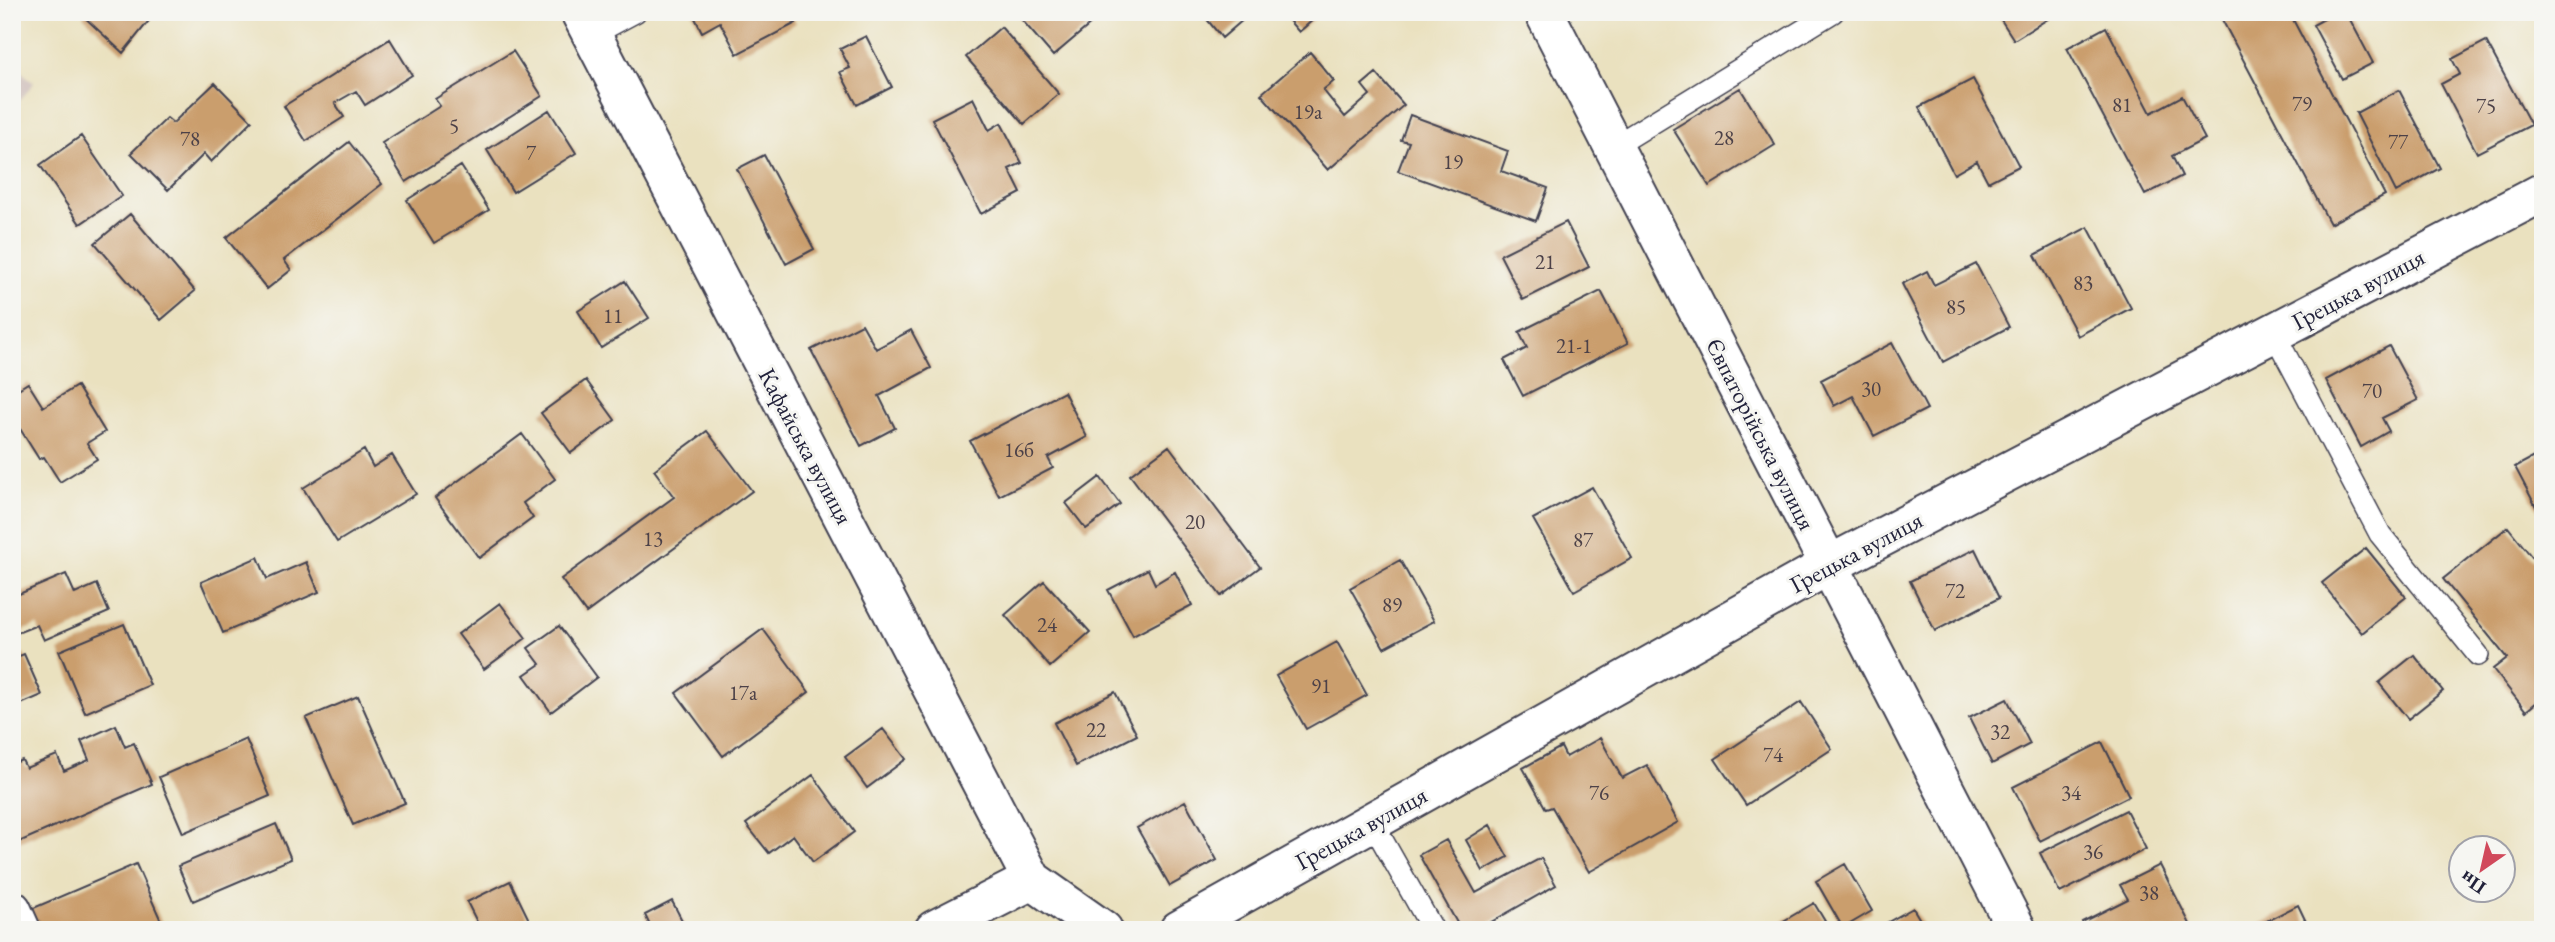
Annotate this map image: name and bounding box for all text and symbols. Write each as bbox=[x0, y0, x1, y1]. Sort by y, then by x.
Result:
house number: 79 bbox=[2292, 90, 2312, 117]
house number: 81 bbox=[2112, 91, 2132, 118]
house number: 75 bbox=[2476, 92, 2496, 119]
house number: 19а bbox=[1294, 98, 1323, 125]
house number: 5 bbox=[449, 112, 459, 139]
house number: 28 bbox=[1714, 124, 1734, 151]
house number: 78 bbox=[180, 125, 200, 152]
house number: 77 bbox=[2388, 128, 2409, 155]
house number: 7 bbox=[526, 139, 537, 166]
house number: 19 bbox=[1443, 148, 1463, 175]
street label: Грецька вулиця bbox=[2286, 241, 2430, 337]
house number: 21 bbox=[1535, 248, 1555, 275]
house number: 83 bbox=[2073, 269, 2093, 296]
house number: 85 bbox=[1946, 293, 1966, 320]
house number: 11 bbox=[603, 302, 623, 329]
house number: 21-1 bbox=[1556, 332, 1592, 359]
street label: Євпаторійська вулиця bbox=[1699, 333, 1823, 535]
street label: Кафайська вулиця bbox=[752, 363, 860, 530]
house number: 30 bbox=[1861, 375, 1881, 402]
house number: 70 bbox=[2362, 377, 2382, 404]
house number: 16б bbox=[1004, 436, 1034, 463]
street label: Грецька вулиця bbox=[1784, 504, 1928, 600]
house number: 20 bbox=[1185, 508, 1205, 535]
house number: 13 bbox=[643, 525, 663, 552]
house number: 87 bbox=[1573, 526, 1594, 553]
house number: 72 bbox=[1945, 577, 1965, 604]
house number: 89 bbox=[1382, 591, 1402, 618]
house number: 24 bbox=[1037, 611, 1058, 638]
house number: 91 bbox=[1311, 672, 1331, 699]
house number: 17а bbox=[729, 679, 758, 706]
house number: 22 bbox=[1086, 716, 1106, 743]
house number: 32 bbox=[1990, 718, 2010, 745]
house number: 74 bbox=[1763, 741, 1784, 768]
street label: Грецька вулиця bbox=[1290, 779, 1433, 877]
house number: 76 bbox=[1589, 779, 1609, 806]
house number: 34 bbox=[2061, 779, 2082, 806]
north arrow bbox=[2446, 834, 2516, 904]
house number: 36 bbox=[2083, 838, 2103, 865]
text: Пн bbox=[2455, 865, 2491, 900]
house number: 38 bbox=[2139, 879, 2159, 906]

